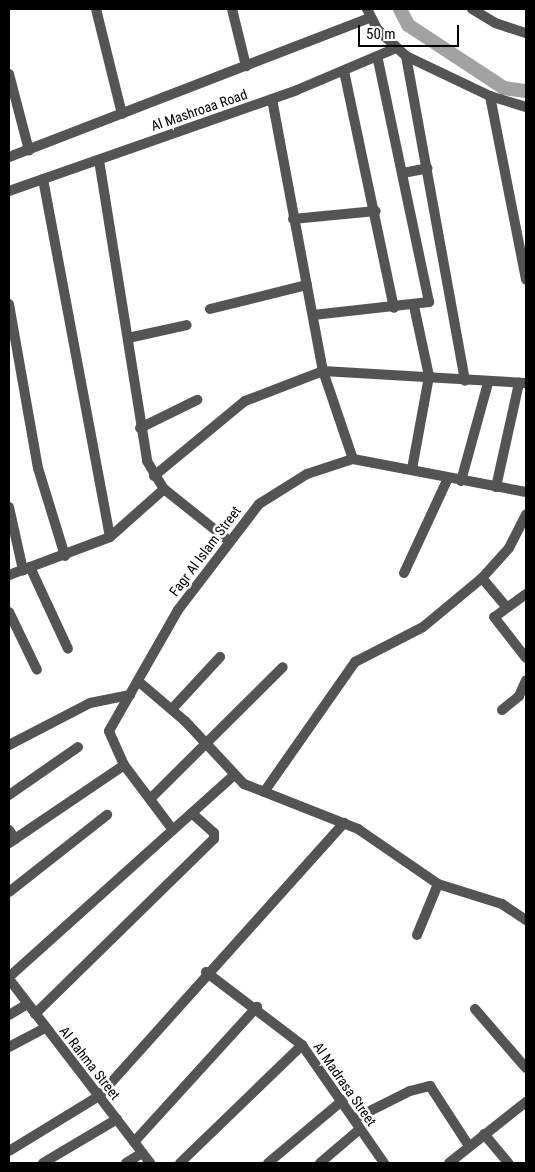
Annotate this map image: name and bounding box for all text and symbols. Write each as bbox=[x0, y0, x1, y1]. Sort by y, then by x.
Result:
scale bar bbox=[360, 15, 461, 47]
text: 50 m bbox=[366, 25, 396, 43]
street label: Al Mashroaa Road bbox=[149, 86, 249, 134]
street label: Fagr Al Islam Street bbox=[166, 503, 244, 599]
street label: Al Rahma Street bbox=[56, 1023, 124, 1103]
street label: Al Madrasa Street bbox=[310, 1039, 380, 1129]

